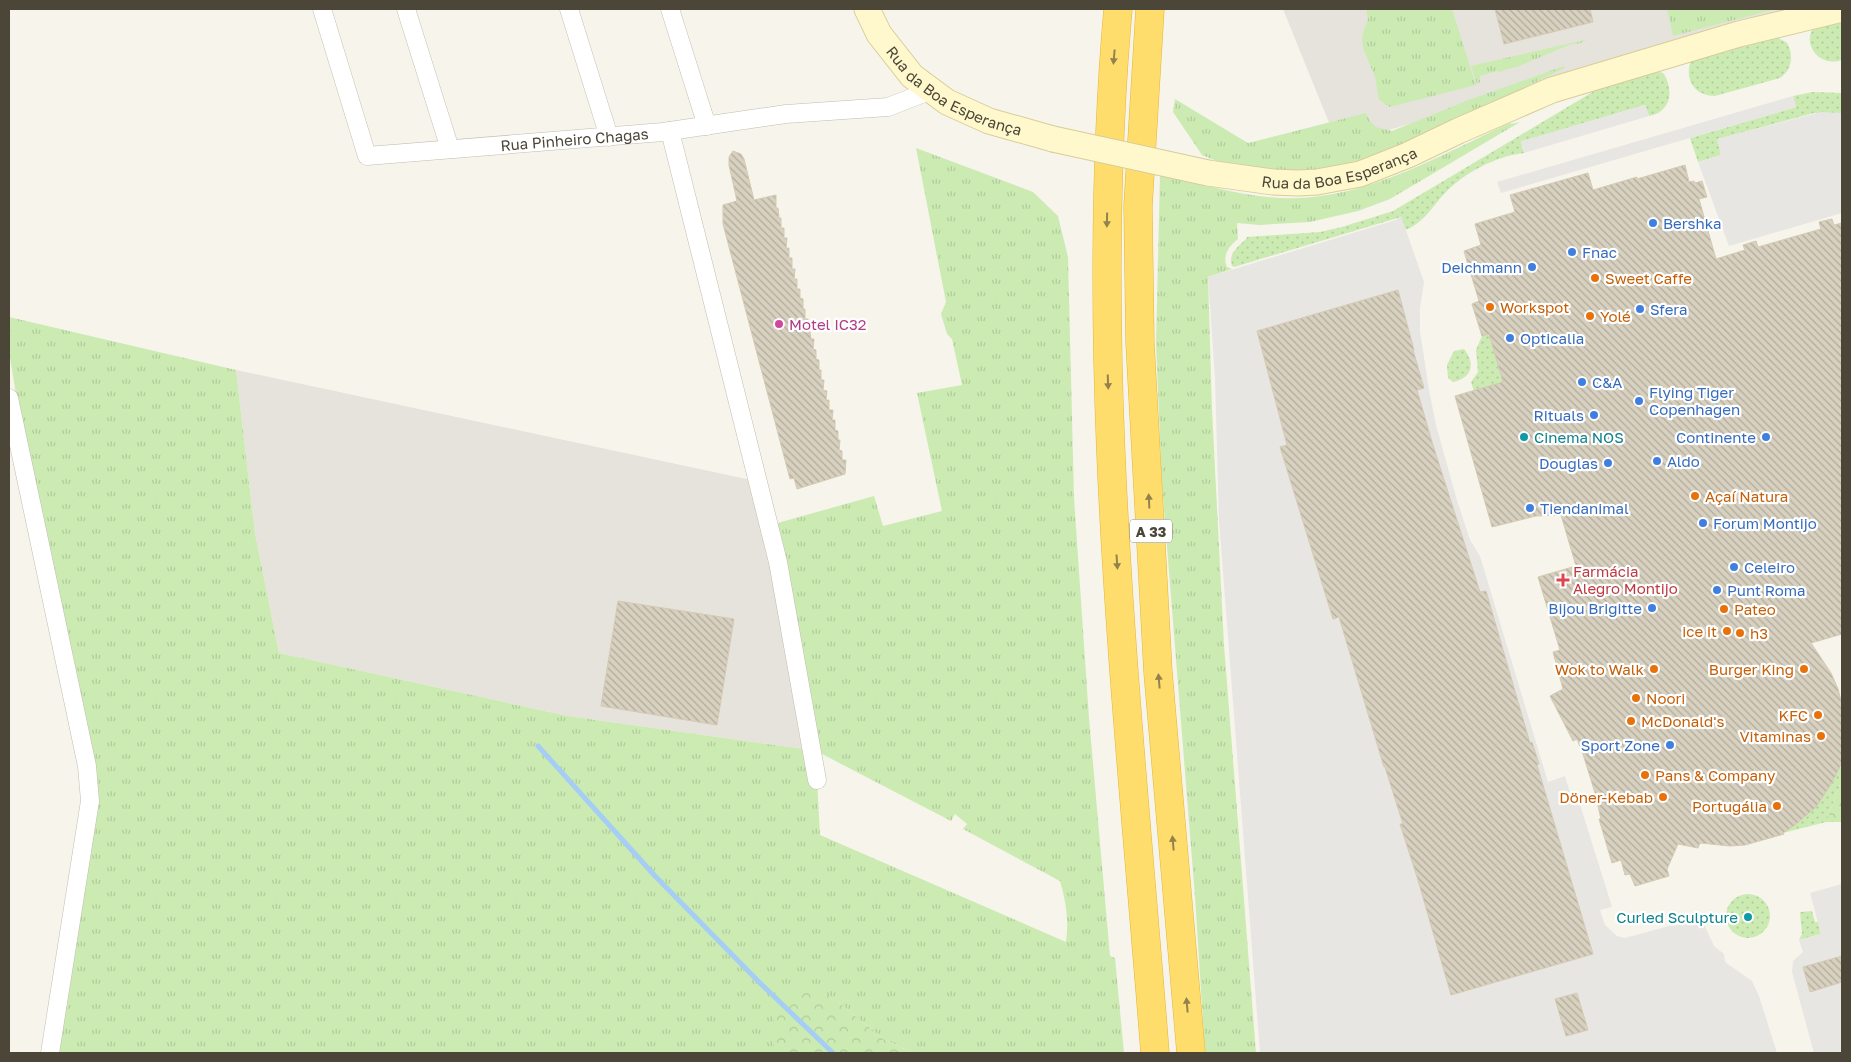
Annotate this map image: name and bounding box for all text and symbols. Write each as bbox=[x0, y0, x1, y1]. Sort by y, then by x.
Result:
street label: Rua da Boa Esperança bbox=[883, 42, 1024, 139]
one-way arrow bbox=[1110, 50, 1118, 66]
street label: Rua Pinheiro Chagas bbox=[500, 124, 649, 154]
street label: Rua da Boa Esperança bbox=[1261, 143, 1420, 192]
one-way arrow bbox=[1102, 212, 1110, 228]
place label: Bershka bbox=[1663, 214, 1722, 232]
marker: Bershka bbox=[1647, 217, 1659, 229]
place label: Fnac bbox=[1582, 243, 1617, 261]
marker: Fnac bbox=[1566, 246, 1578, 258]
place label: Deichmann bbox=[1441, 258, 1522, 276]
marker: Deichmann bbox=[1526, 261, 1538, 273]
place label: Sweet Caffe bbox=[1605, 269, 1692, 287]
marker: Sweet Caffe bbox=[1589, 272, 1601, 284]
place label: Workspot bbox=[1500, 298, 1569, 316]
place label: Sfera bbox=[1650, 300, 1688, 318]
marker: Workspot bbox=[1484, 301, 1496, 313]
marker: Sfera bbox=[1634, 303, 1646, 315]
place label: Yolé bbox=[1600, 307, 1631, 325]
marker: Yolé bbox=[1584, 310, 1596, 322]
place label: Motel IC32 bbox=[789, 315, 867, 333]
marker: Motel IC32 bbox=[773, 318, 785, 330]
place label: Opticalia bbox=[1520, 329, 1584, 347]
marker: Opticalia bbox=[1504, 332, 1516, 344]
place label: C&A bbox=[1592, 373, 1622, 391]
one-way arrow bbox=[1104, 374, 1112, 390]
marker: C&A bbox=[1576, 376, 1588, 388]
place label: Flying Tiger Copenhagen bbox=[1649, 383, 1740, 418]
marker: Flying Tiger Copenhagen bbox=[1633, 395, 1645, 407]
place label: Rituals bbox=[1533, 406, 1584, 424]
marker: Rituals bbox=[1588, 409, 1600, 421]
place label: Cinema NOS bbox=[1534, 428, 1624, 446]
place label: Continente bbox=[1676, 428, 1756, 446]
marker: Cinema NOS bbox=[1518, 431, 1530, 443]
marker: Continente bbox=[1760, 431, 1772, 443]
place label: Aldo bbox=[1667, 452, 1700, 470]
place label: Douglas bbox=[1539, 454, 1598, 472]
marker: Aldo bbox=[1651, 455, 1663, 467]
marker: Douglas bbox=[1602, 457, 1614, 469]
place label: Açaí Natura bbox=[1705, 487, 1788, 505]
marker: Açaí Natura bbox=[1689, 490, 1701, 502]
one-way arrow bbox=[1144, 493, 1152, 509]
place label: Tiendanimal bbox=[1540, 499, 1629, 517]
marker: Tiendanimal bbox=[1524, 502, 1536, 514]
place label: Forum Montijo bbox=[1713, 514, 1817, 532]
marker: Forum Montijo bbox=[1697, 517, 1709, 529]
road number: A 33 bbox=[1130, 520, 1172, 542]
one-way arrow bbox=[1113, 554, 1121, 570]
place label: Celeiro bbox=[1744, 558, 1795, 576]
marker: Celeiro bbox=[1728, 561, 1740, 573]
place label: Farmácia Alegro Montijo bbox=[1573, 562, 1678, 597]
marker: Farmácia Alegro Montijo bbox=[1557, 574, 1569, 586]
place label: Punt Roma bbox=[1727, 581, 1806, 599]
marker: Punt Roma bbox=[1711, 584, 1723, 596]
place label: Bijou Brigitte bbox=[1548, 599, 1642, 617]
place label: Pateo bbox=[1734, 600, 1776, 618]
marker: Bijou Brigitte bbox=[1646, 602, 1658, 614]
marker: Pateo bbox=[1718, 603, 1730, 615]
place label: ice it bbox=[1682, 622, 1717, 640]
place label: h3 bbox=[1750, 624, 1768, 642]
marker: ice it bbox=[1721, 625, 1733, 637]
marker: h3 bbox=[1734, 627, 1746, 639]
place label: Wok to Walk bbox=[1555, 660, 1645, 678]
place label: Burger King bbox=[1709, 660, 1794, 678]
marker: Wok to Walk bbox=[1648, 663, 1660, 675]
marker: Burger King bbox=[1798, 663, 1810, 675]
one-way arrow bbox=[1155, 673, 1163, 689]
place label: Noori bbox=[1646, 689, 1685, 707]
marker: Noori bbox=[1630, 692, 1642, 704]
place label: KFC bbox=[1779, 706, 1808, 724]
marker: KFC bbox=[1812, 709, 1824, 721]
place label: McDonald's bbox=[1641, 712, 1724, 730]
marker: McDonald's bbox=[1625, 715, 1637, 727]
place label: Vitaminas bbox=[1740, 727, 1811, 745]
marker: Vitaminas bbox=[1815, 730, 1827, 742]
place label: Sport Zone bbox=[1581, 736, 1660, 754]
marker: Sport Zone bbox=[1664, 739, 1676, 751]
place label: Pans & Company bbox=[1655, 766, 1776, 784]
marker: Pans & Company bbox=[1639, 769, 1651, 781]
place label: Döner-Kebab bbox=[1559, 788, 1653, 806]
marker: Döner-Kebab bbox=[1657, 791, 1669, 803]
place label: Portugália bbox=[1692, 797, 1767, 815]
marker: Portugália bbox=[1771, 800, 1783, 812]
one-way arrow bbox=[1169, 834, 1177, 850]
place label: Curled Sculpture bbox=[1616, 908, 1738, 926]
marker: Curled Sculpture bbox=[1742, 911, 1754, 923]
one-way arrow bbox=[1183, 996, 1191, 1012]

